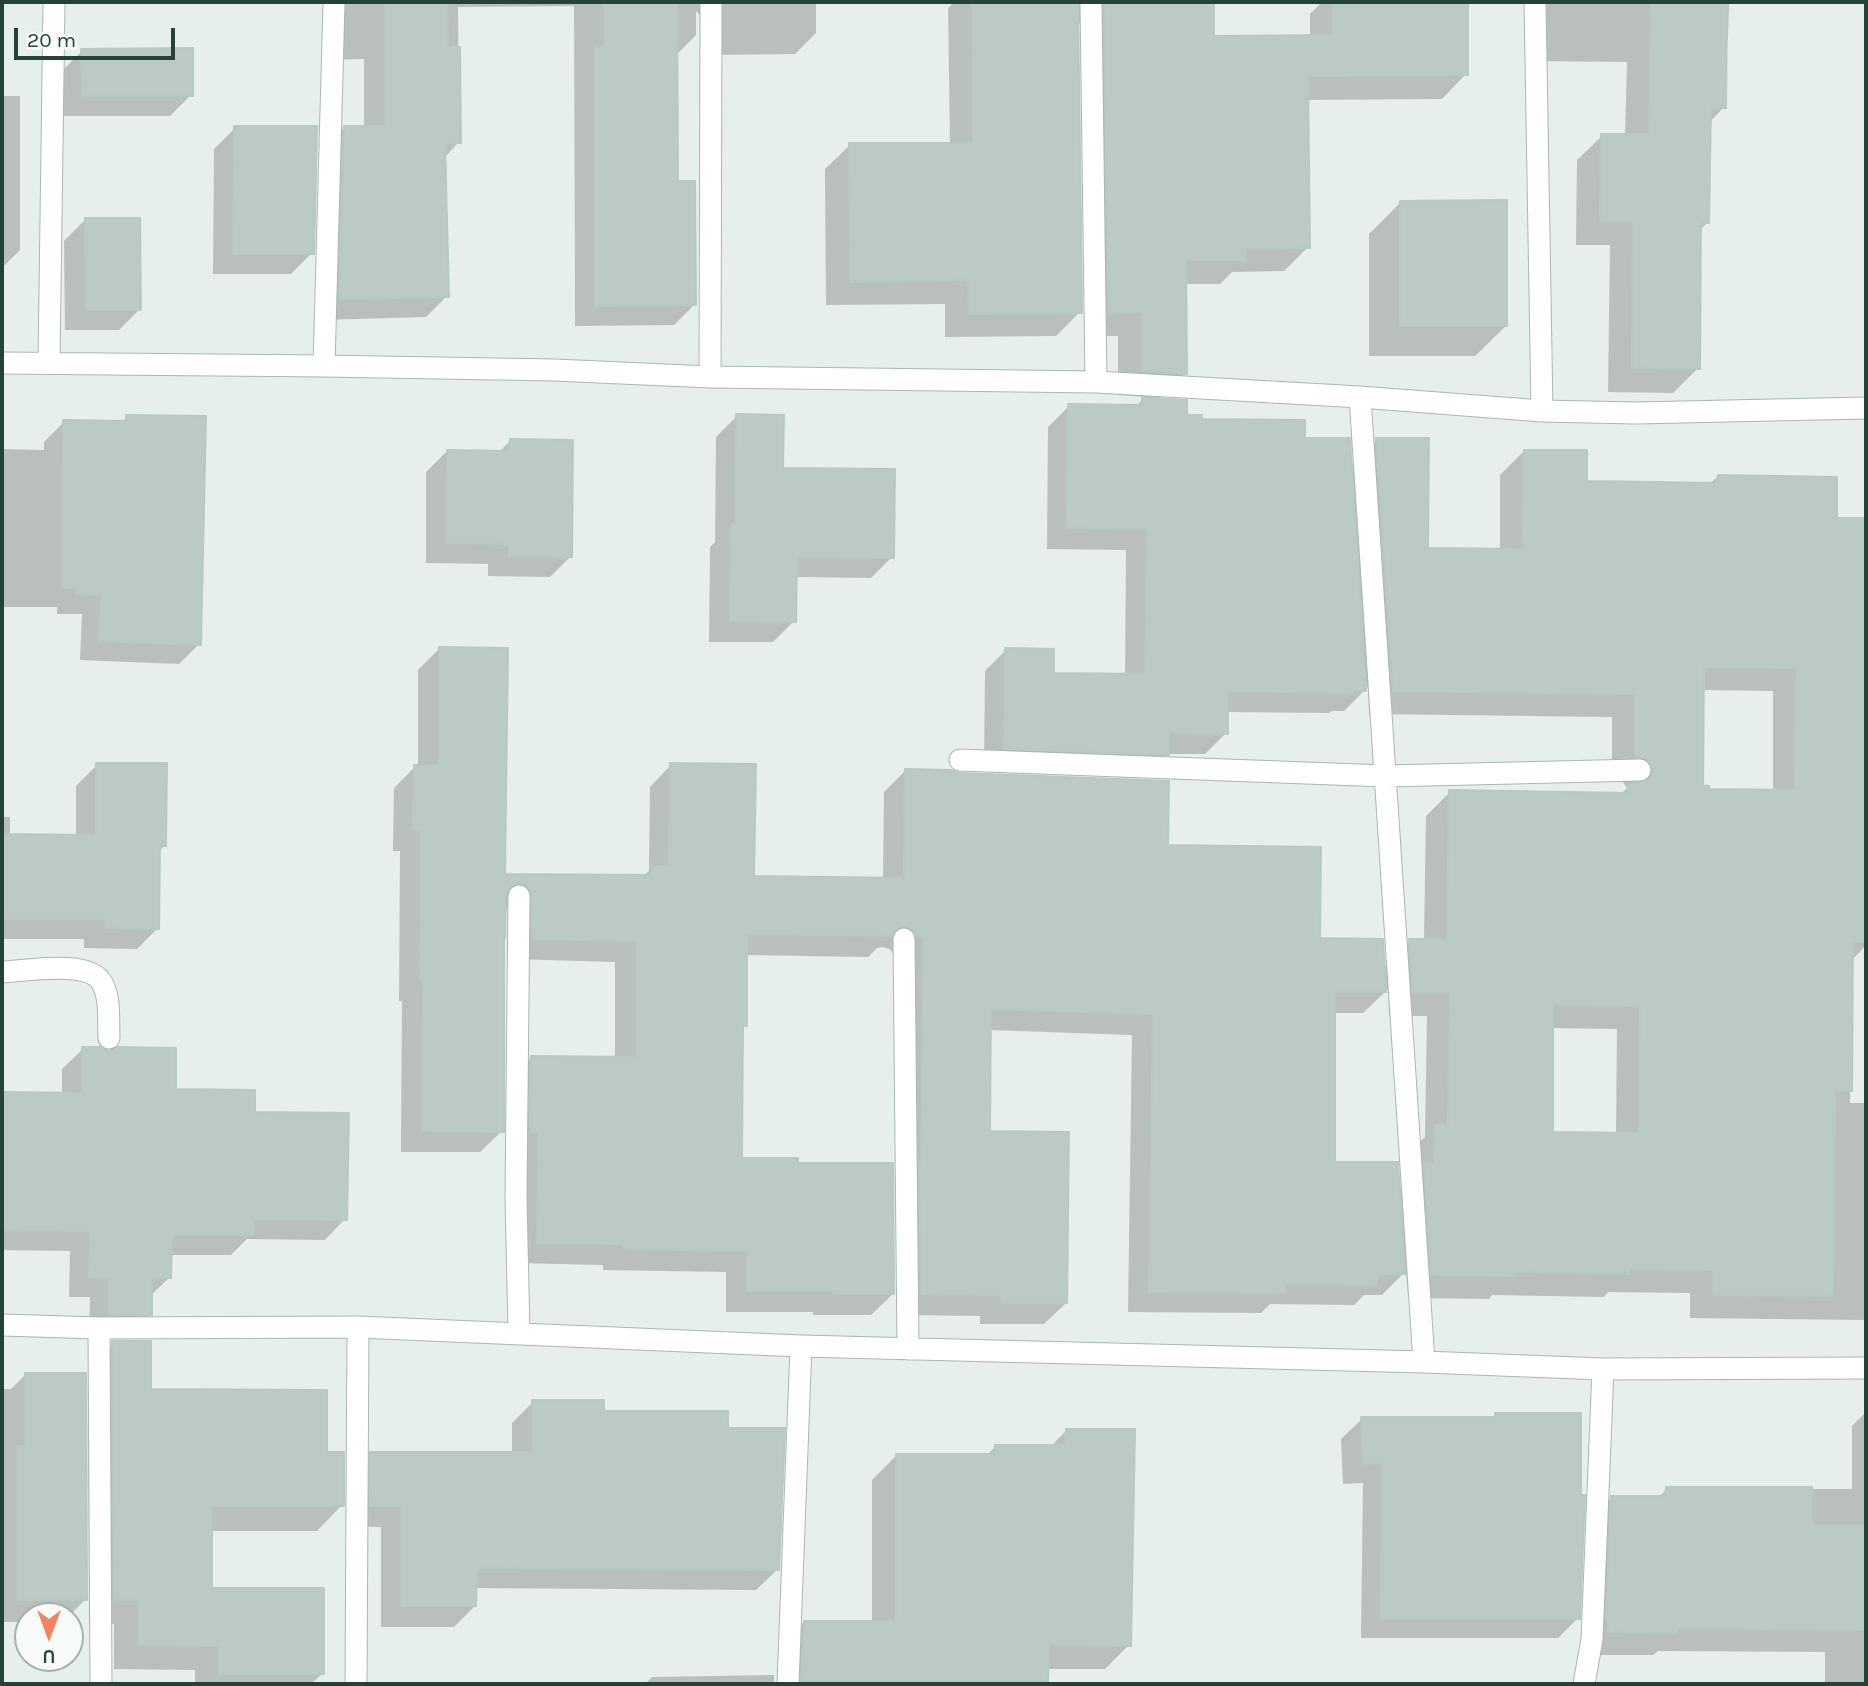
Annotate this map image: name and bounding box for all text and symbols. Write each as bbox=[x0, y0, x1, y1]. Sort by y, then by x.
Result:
scale bar bbox=[18, 14, 178, 58]
text: 20 m bbox=[27, 28, 76, 52]
north arrow bbox=[14, 1602, 84, 1672]
text: U bbox=[42, 1645, 56, 1667]

